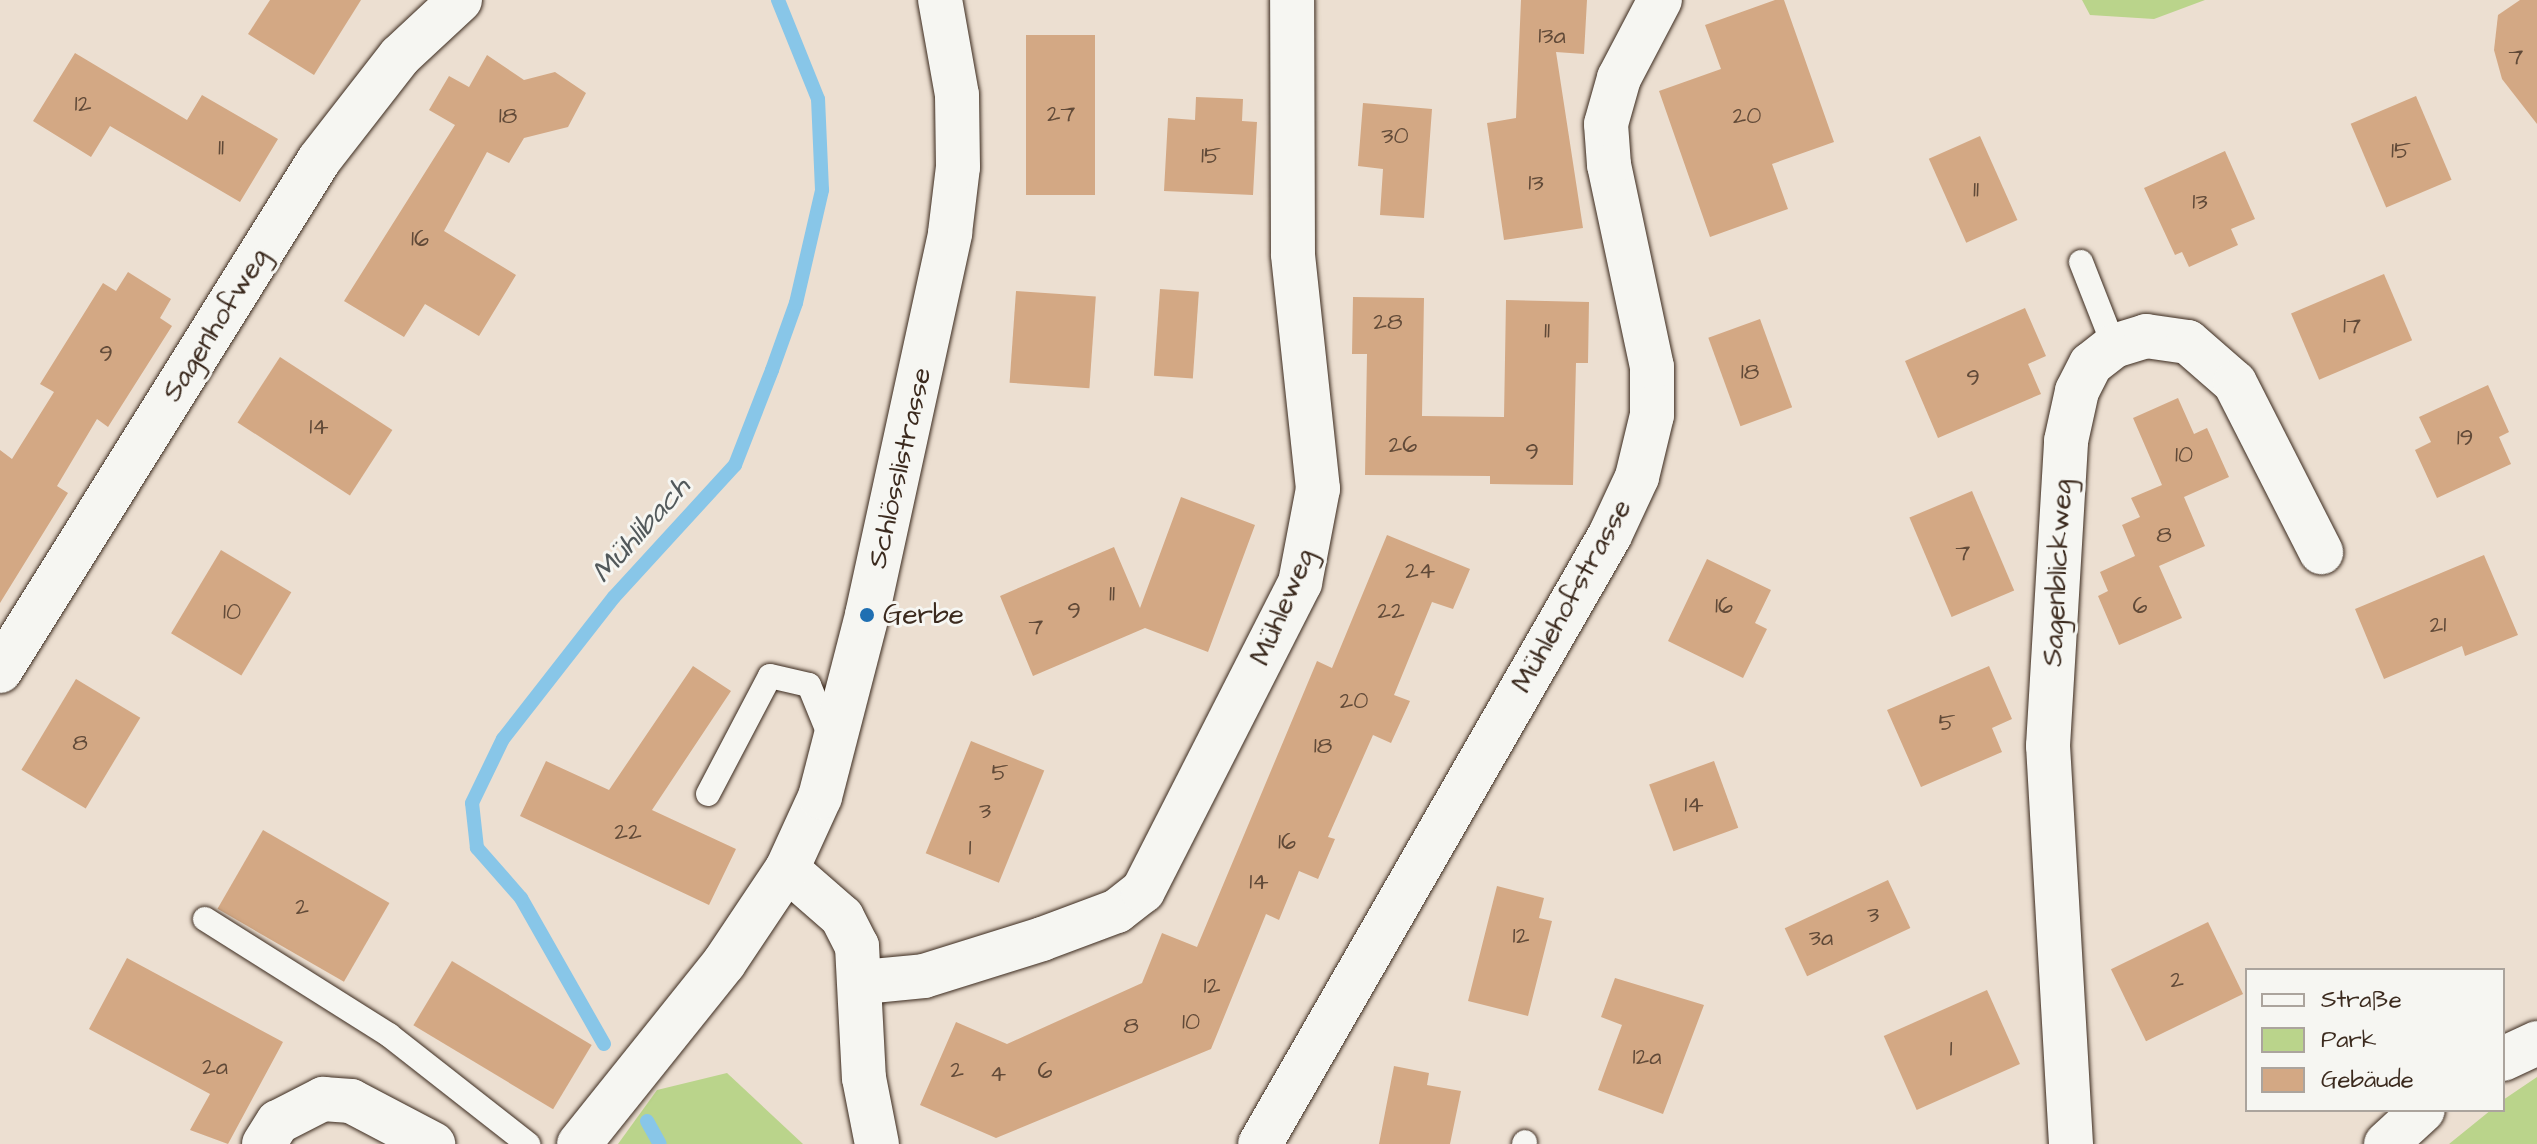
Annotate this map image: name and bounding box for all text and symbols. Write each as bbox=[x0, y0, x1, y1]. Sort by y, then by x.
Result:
house number: 13a bbox=[1538, 23, 1566, 51]
house number: 7 bbox=[2509, 44, 2523, 72]
house number: 12 bbox=[75, 91, 91, 119]
house number: 27 bbox=[1047, 101, 1075, 129]
house number: 18 bbox=[499, 103, 517, 131]
house number: 20 bbox=[1733, 103, 1761, 131]
house number: 30 bbox=[1381, 123, 1409, 151]
house number: 11 bbox=[218, 135, 224, 163]
house number: 15 bbox=[2391, 138, 2411, 166]
house number: 15 bbox=[1201, 143, 1221, 171]
house number: 13 bbox=[1528, 170, 1544, 198]
house number: 11 bbox=[1973, 177, 1979, 205]
house number: 13 bbox=[2192, 189, 2208, 217]
house number: 16 bbox=[411, 226, 429, 254]
street label: Sagenhofweg bbox=[156, 242, 276, 408]
house number: 28 bbox=[1373, 309, 1403, 337]
house number: 17 bbox=[2343, 313, 2361, 341]
house number: 11 bbox=[1544, 318, 1550, 346]
house number: 9 bbox=[99, 341, 113, 369]
house number: 18 bbox=[1741, 359, 1759, 387]
street label: Schlösslistrasse bbox=[861, 364, 939, 572]
house number: 9 bbox=[1966, 365, 1980, 393]
house number: 14 bbox=[309, 414, 329, 442]
house number: 19 bbox=[2457, 425, 2473, 453]
house number: 26 bbox=[1389, 432, 1417, 460]
house number: 9 bbox=[1525, 439, 1539, 467]
house number: 10 bbox=[2175, 442, 2193, 470]
water label: Mühlibach bbox=[584, 470, 698, 590]
street label: Sagenblickweg bbox=[2036, 479, 2080, 667]
street label: Mühlehofstrasse bbox=[1505, 494, 1639, 698]
house number: 8 bbox=[2156, 522, 2172, 550]
house number: 7 bbox=[1956, 540, 1970, 568]
street label: Mühleweg bbox=[1244, 544, 1322, 670]
house number: 24 bbox=[1405, 558, 1435, 586]
house number: 11 bbox=[1109, 581, 1115, 609]
house number: 16 bbox=[1715, 593, 1733, 621]
house number: 6 bbox=[2132, 593, 2148, 621]
place label: Gerbe bbox=[883, 598, 964, 632]
house number: 9 bbox=[1067, 598, 1081, 626]
house number: 22 bbox=[1377, 598, 1405, 626]
house number: 10 bbox=[223, 599, 241, 627]
marker: Gerbe bbox=[858, 606, 876, 624]
house number: 21 bbox=[2430, 612, 2446, 640]
house number: 7 bbox=[1029, 614, 1043, 642]
house number: 20 bbox=[1340, 688, 1368, 716]
house number: 5 bbox=[1939, 710, 1955, 738]
house number: 8 bbox=[72, 730, 88, 758]
house number: 18 bbox=[1314, 733, 1332, 761]
house number: 5 bbox=[992, 760, 1008, 788]
house number: 14 bbox=[1684, 792, 1704, 820]
house number: 3 bbox=[979, 798, 991, 826]
house number: 22 bbox=[614, 819, 642, 847]
house number: 16 bbox=[1278, 829, 1296, 857]
house number: 1 bbox=[968, 835, 972, 863]
house number: 14 bbox=[1249, 869, 1269, 897]
house number: 2 bbox=[295, 894, 309, 922]
house number: 3 bbox=[1867, 902, 1879, 930]
house number: 12 bbox=[1513, 923, 1529, 951]
house number: 3a bbox=[1809, 925, 1833, 953]
house number: 2 bbox=[2170, 967, 2184, 995]
legend bbox=[2245, 968, 2505, 1112]
house number: 12 bbox=[1204, 973, 1220, 1001]
text: Straße bbox=[2321, 983, 2402, 1017]
house number: 10 bbox=[1182, 1009, 1200, 1037]
house number: 8 bbox=[1123, 1013, 1139, 1041]
text: Park bbox=[2321, 1023, 2377, 1057]
house number: 1 bbox=[1949, 1036, 1953, 1064]
house number: 12a bbox=[1632, 1044, 1662, 1072]
house number: 2a bbox=[202, 1054, 228, 1082]
house number: 2 bbox=[950, 1057, 964, 1085]
house number: 6 bbox=[1037, 1058, 1053, 1086]
house number: 4 bbox=[990, 1061, 1006, 1089]
text: Gebäude bbox=[2321, 1063, 2414, 1097]

